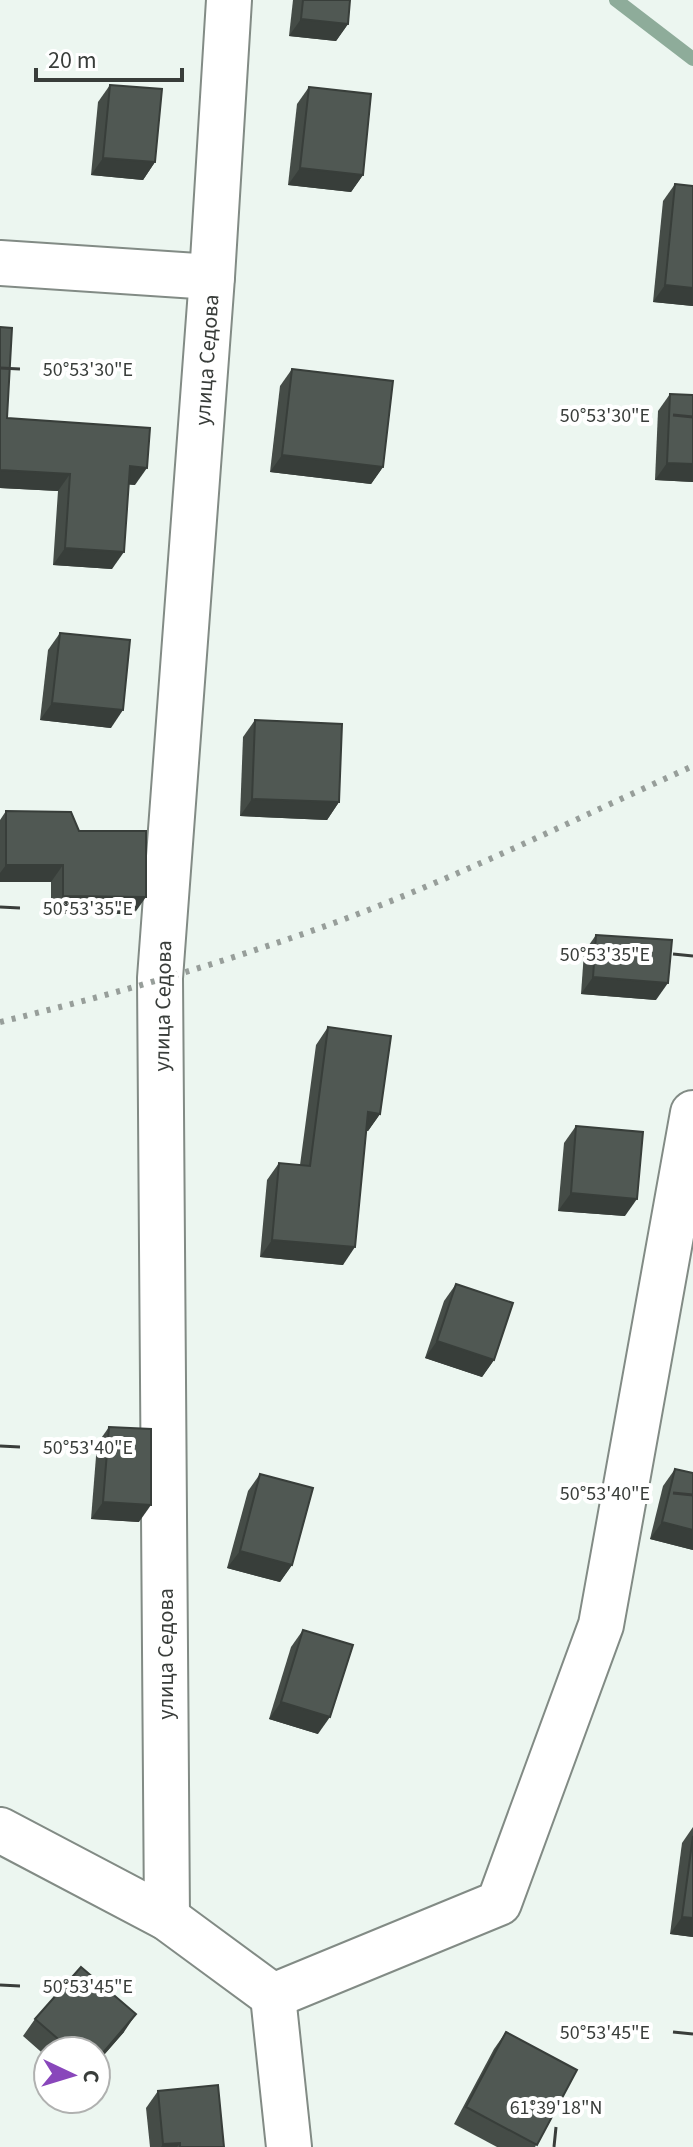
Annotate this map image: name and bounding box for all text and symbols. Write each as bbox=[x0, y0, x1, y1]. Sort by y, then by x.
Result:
scale bar bbox=[36, 32, 182, 82]
text: 20 m bbox=[48, 43, 97, 78]
street label: улица Седова bbox=[186, 293, 228, 427]
text: 50°53'30"E bbox=[43, 356, 133, 384]
text: 50°53'30"E bbox=[560, 402, 650, 430]
text: 50°53'35"E bbox=[43, 895, 133, 923]
street label: улица Седова bbox=[146, 940, 180, 1072]
text: 50°53'35"E bbox=[560, 941, 650, 969]
text: 50°53'40"E bbox=[43, 1434, 133, 1462]
text: 50°53'40"E bbox=[560, 1480, 650, 1508]
street label: улица Седова bbox=[150, 1588, 182, 1720]
text: 50°53'45"E bbox=[43, 1973, 133, 2001]
text: 50°53'45"E bbox=[560, 2019, 650, 2047]
north arrow bbox=[32, 2035, 112, 2115]
text: С bbox=[75, 2069, 107, 2084]
text: 61°39'18"N bbox=[510, 2094, 602, 2122]

